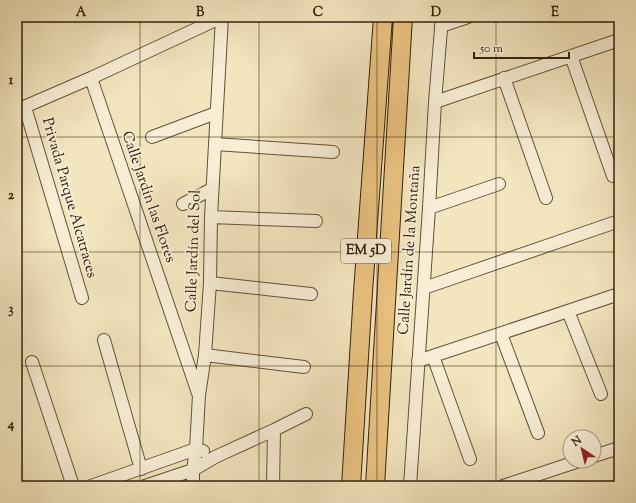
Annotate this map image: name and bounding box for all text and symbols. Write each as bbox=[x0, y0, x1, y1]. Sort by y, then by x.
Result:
text: A bbox=[76, 4, 87, 22]
text: B bbox=[196, 4, 205, 22]
text: C bbox=[313, 4, 323, 22]
text: D bbox=[431, 4, 441, 22]
text: E bbox=[551, 4, 559, 22]
scale bar bbox=[474, 34, 569, 60]
text: 50 m bbox=[479, 40, 503, 58]
text: 1 bbox=[9, 72, 14, 90]
street label: Privada Parque Alcatraces bbox=[36, 115, 102, 281]
street label: Calle Jardín las Flores bbox=[116, 128, 180, 266]
street label: Calle Jardín de la Montaña bbox=[394, 165, 426, 335]
text: 2 bbox=[8, 187, 15, 205]
street label: Calle Jardín del Sol bbox=[181, 189, 207, 313]
road number: EM 5D bbox=[341, 239, 391, 263]
text: 3 bbox=[8, 301, 14, 319]
text: 4 bbox=[7, 416, 15, 434]
north arrow bbox=[562, 429, 602, 469]
text: N bbox=[568, 432, 585, 451]

